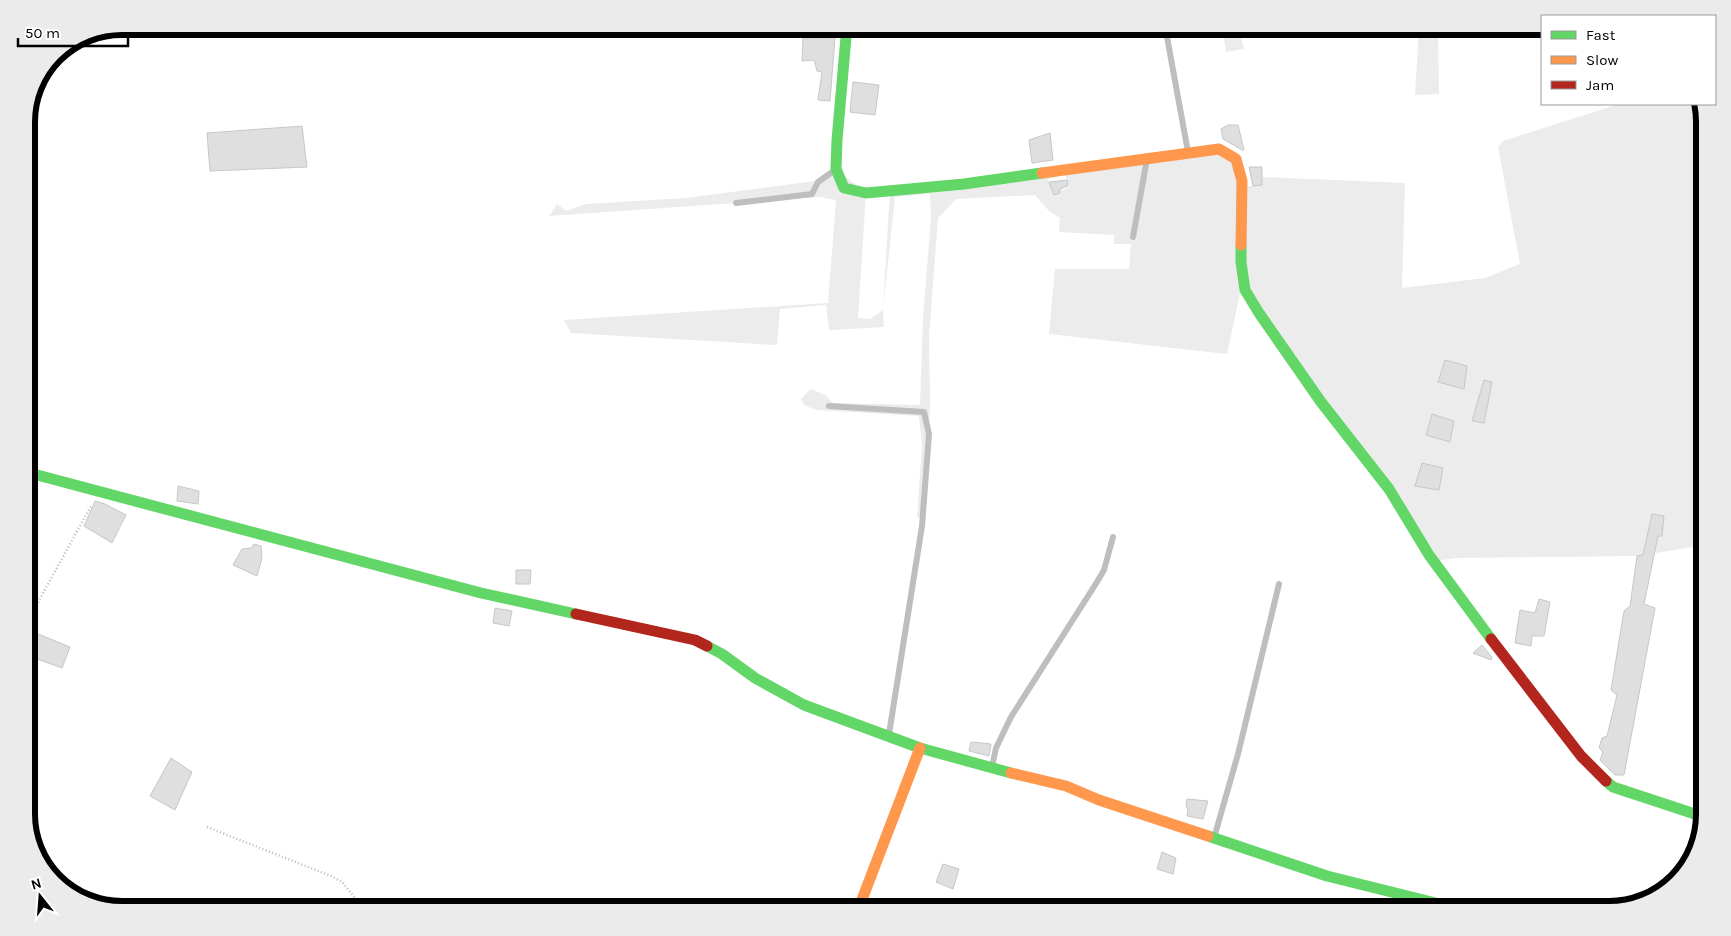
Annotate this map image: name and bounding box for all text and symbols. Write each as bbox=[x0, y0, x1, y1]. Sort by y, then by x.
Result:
scale bar bbox=[18, 15, 128, 47]
legend bbox=[1541, 15, 1716, 105]
text: 50 m bbox=[25, 24, 60, 42]
text: Fast bbox=[1586, 26, 1616, 44]
text: Slow bbox=[1586, 51, 1618, 69]
text: Jam bbox=[1586, 76, 1614, 94]
north arrow bbox=[15, 871, 65, 921]
text: N bbox=[29, 874, 44, 894]

